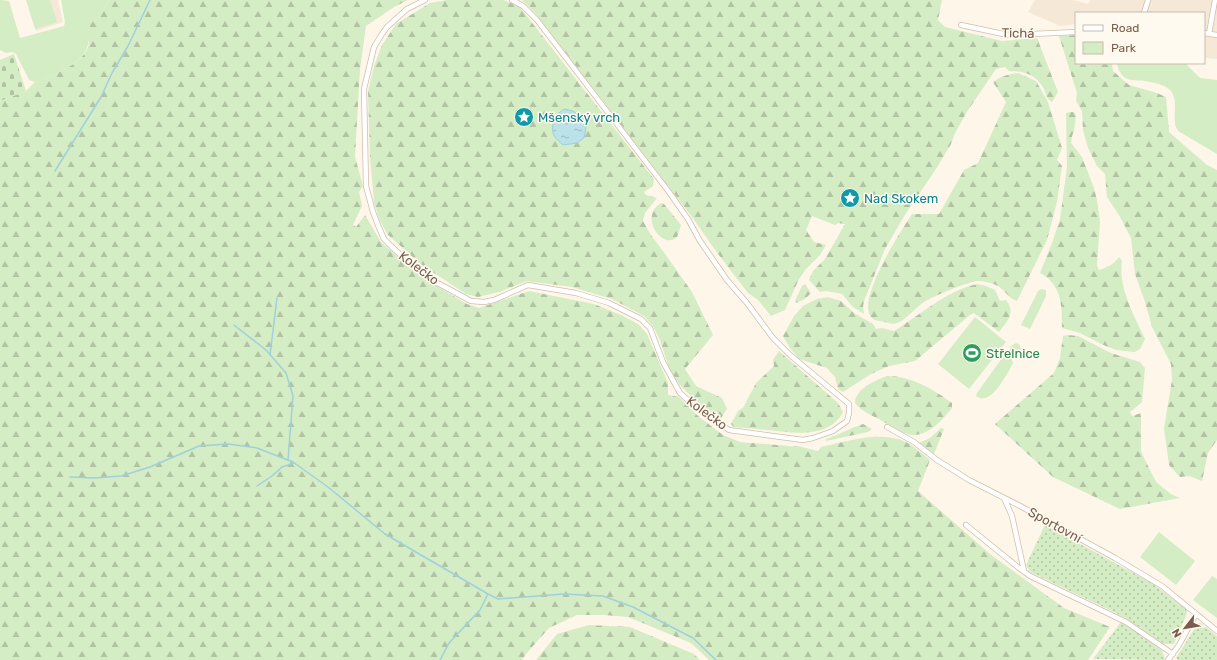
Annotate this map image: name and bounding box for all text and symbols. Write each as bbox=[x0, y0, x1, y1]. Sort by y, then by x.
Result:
legend bbox=[1075, 12, 1205, 64]
text: Road bbox=[1111, 21, 1139, 35]
street label: Tichá bbox=[1001, 25, 1035, 41]
text: Park bbox=[1111, 41, 1137, 55]
place icon: Mšenský vrch bbox=[513, 106, 535, 128]
place label: Mšenský vrch bbox=[538, 110, 620, 125]
place icon: Nad Skokem bbox=[839, 187, 861, 209]
place label: Nad Skokem bbox=[864, 191, 938, 206]
street label: Kolečko bbox=[396, 248, 442, 288]
sports icon: Střelnice bbox=[961, 342, 983, 364]
place label: Střelnice bbox=[986, 346, 1040, 361]
street label: Kolečko bbox=[684, 393, 730, 433]
street label: Sportovní bbox=[1026, 504, 1085, 546]
north arrow bbox=[1165, 608, 1205, 648]
text: N bbox=[1169, 626, 1184, 640]

